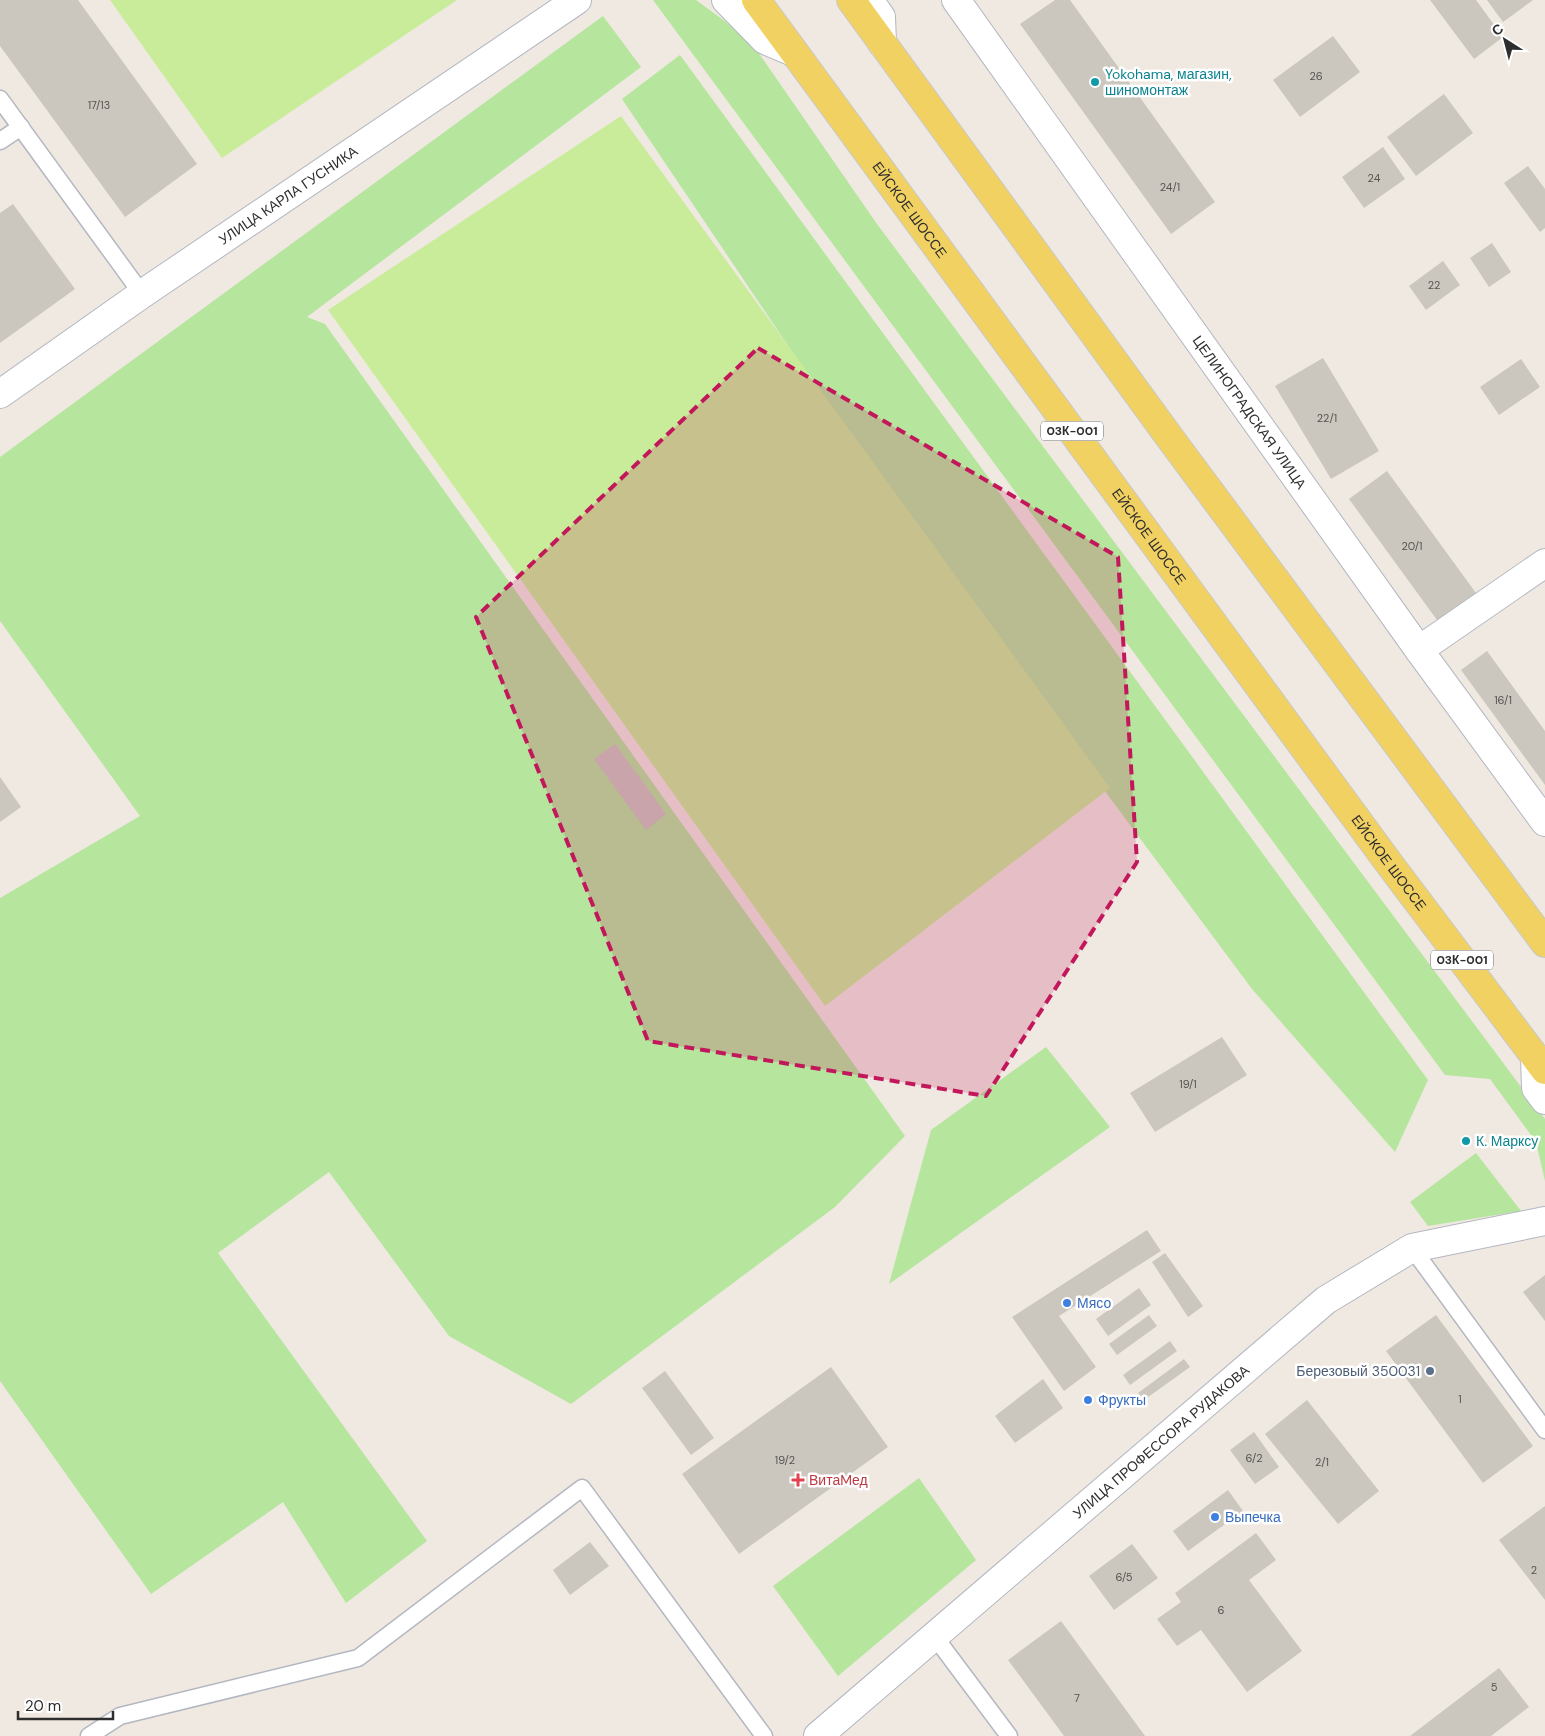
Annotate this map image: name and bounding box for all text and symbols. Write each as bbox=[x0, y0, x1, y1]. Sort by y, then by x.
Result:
north arrow bbox=[1480, 15, 1530, 65]
text: С bbox=[1488, 19, 1507, 40]
place label: Yokohama, магазин, шиномонтаж bbox=[1105, 65, 1232, 99]
house number: 26 bbox=[1309, 69, 1323, 83]
marker: Yokohama, магазин, шиномонтаж bbox=[1089, 76, 1101, 88]
house number: 17/13 bbox=[88, 98, 110, 112]
street label: УЛИЦА КАРЛА ГУСНИКА bbox=[215, 142, 362, 249]
street label: ЕЙСКОЕ ШОССЕ bbox=[869, 158, 951, 261]
house number: 24 bbox=[1368, 171, 1381, 185]
house number: 24/1 bbox=[1160, 180, 1180, 194]
house number: 22 bbox=[1428, 278, 1440, 292]
street label: ЦЕЛИНОГРАДСКАЯ УЛИЦА bbox=[1189, 332, 1311, 493]
house number: 22/1 bbox=[1317, 411, 1337, 425]
road number: 03К-001 bbox=[1041, 422, 1103, 441]
street label: ЕЙСКОЕ ШОССЕ bbox=[1108, 485, 1190, 588]
house number: 20/1 bbox=[1401, 539, 1423, 553]
house number: 16/1 bbox=[1494, 693, 1512, 707]
street label: ЕЙСКОЕ ШОССЕ bbox=[1347, 811, 1430, 914]
road number: 03К-001 bbox=[1431, 950, 1493, 970]
house number: 19/1 bbox=[1179, 1077, 1197, 1091]
place label: К. Марксу bbox=[1476, 1132, 1538, 1150]
marker: К. Марксу bbox=[1460, 1135, 1472, 1147]
place label: Мясо bbox=[1077, 1294, 1111, 1312]
marker: Мясо bbox=[1061, 1297, 1073, 1309]
street label: УЛИЦА ПРОФЕССОРА РУДАКОВА bbox=[1069, 1361, 1253, 1522]
place label: Березовый 350031 bbox=[1296, 1362, 1420, 1380]
marker: Березовый 350031 bbox=[1424, 1365, 1436, 1377]
place label: Фрукты bbox=[1098, 1391, 1146, 1409]
house number: 1 bbox=[1458, 1392, 1462, 1406]
marker: Фрукты bbox=[1082, 1394, 1094, 1406]
house number: 6/2 bbox=[1245, 1451, 1263, 1465]
house number: 19/2 bbox=[775, 1453, 795, 1467]
house number: 2/1 bbox=[1315, 1455, 1329, 1469]
place label: ВитаMед bbox=[809, 1471, 868, 1489]
marker: ВитаMед bbox=[791, 1473, 805, 1487]
place label: Выпечка bbox=[1225, 1508, 1281, 1526]
marker: Выпечка bbox=[1209, 1511, 1221, 1523]
house number: 2 bbox=[1531, 1563, 1537, 1577]
house number: 6/5 bbox=[1115, 1570, 1133, 1584]
house number: 6 bbox=[1218, 1603, 1225, 1617]
house number: 5 bbox=[1491, 1680, 1498, 1694]
scale bar bbox=[18, 1688, 112, 1720]
house number: 7 bbox=[1074, 1691, 1080, 1705]
text: 20 m bbox=[25, 1696, 61, 1716]

